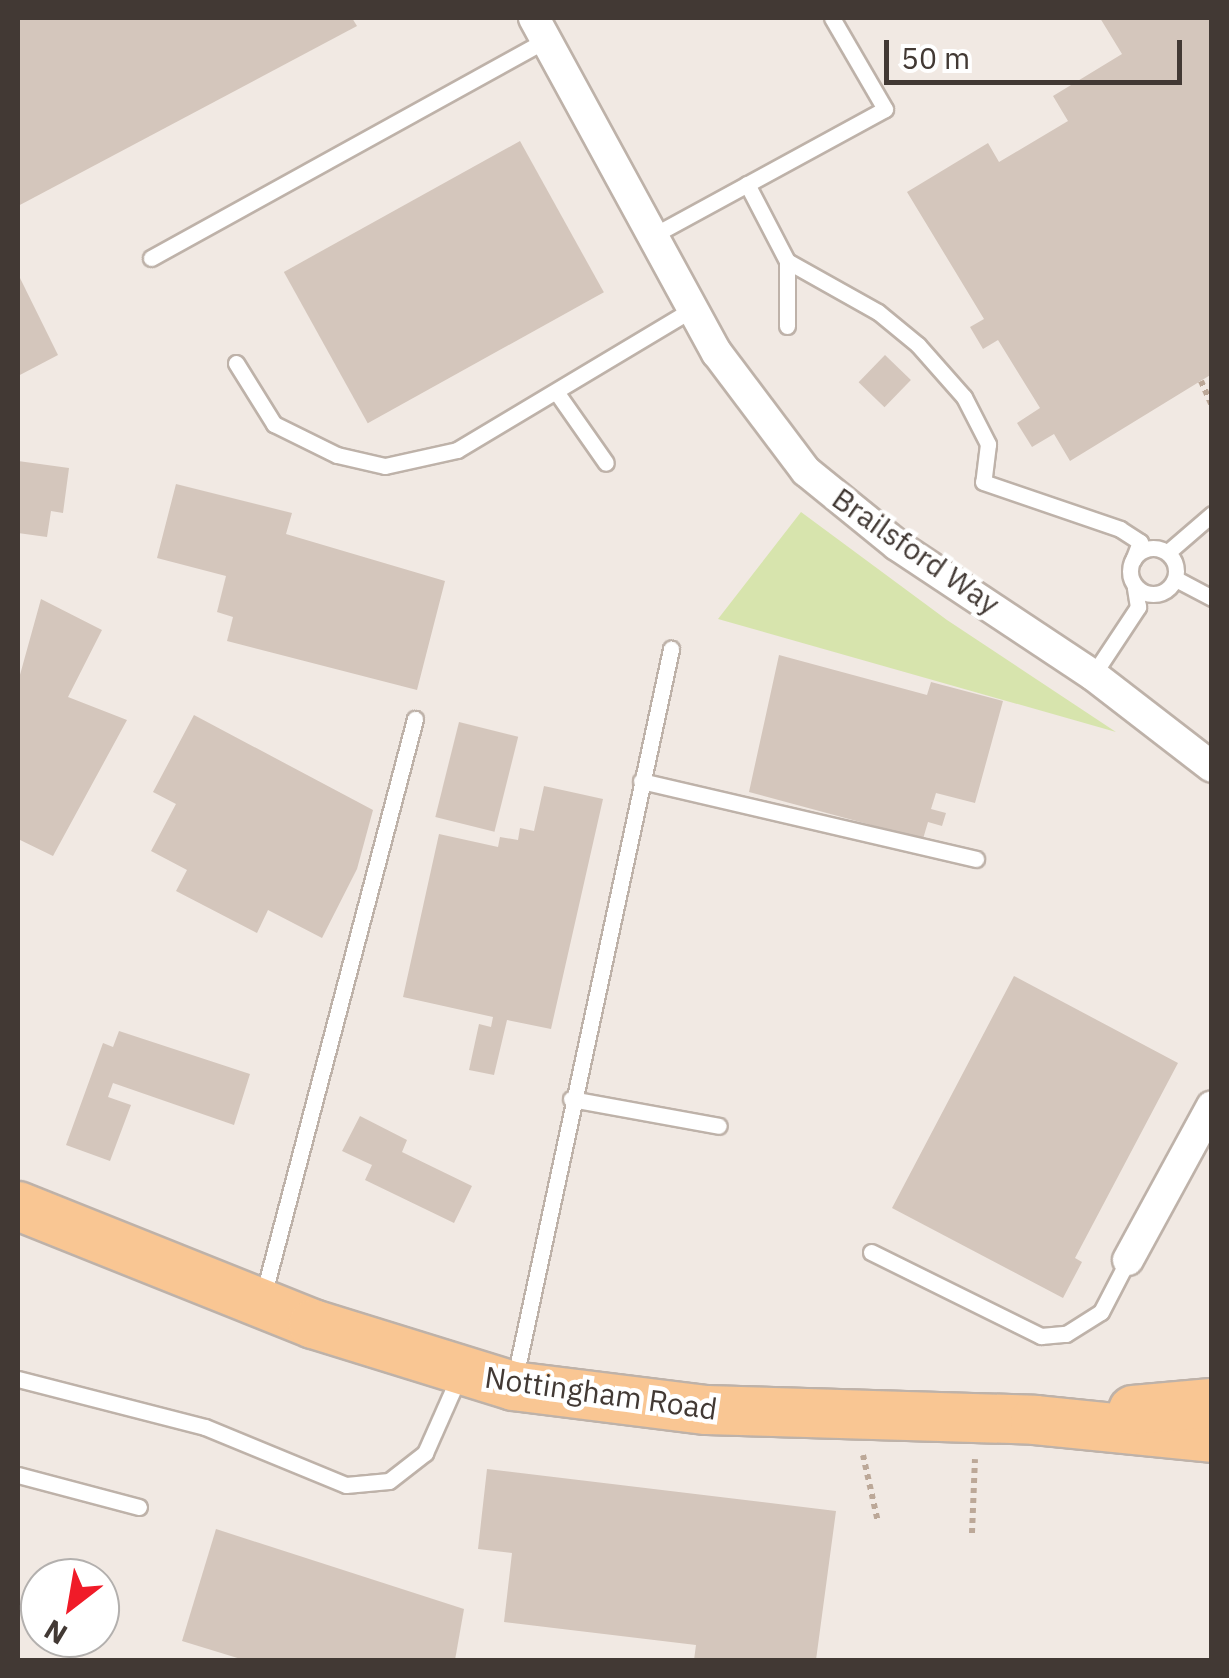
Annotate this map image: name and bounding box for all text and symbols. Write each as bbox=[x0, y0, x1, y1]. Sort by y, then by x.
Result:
scale bar bbox=[889, 20, 1186, 82]
text: 50 m bbox=[901, 38, 970, 77]
street label: Brailsford Way bbox=[826, 480, 1006, 622]
street label: Nottingham Road bbox=[482, 1359, 720, 1427]
north arrow bbox=[20, 1558, 120, 1658]
text: N bbox=[37, 1611, 74, 1654]

